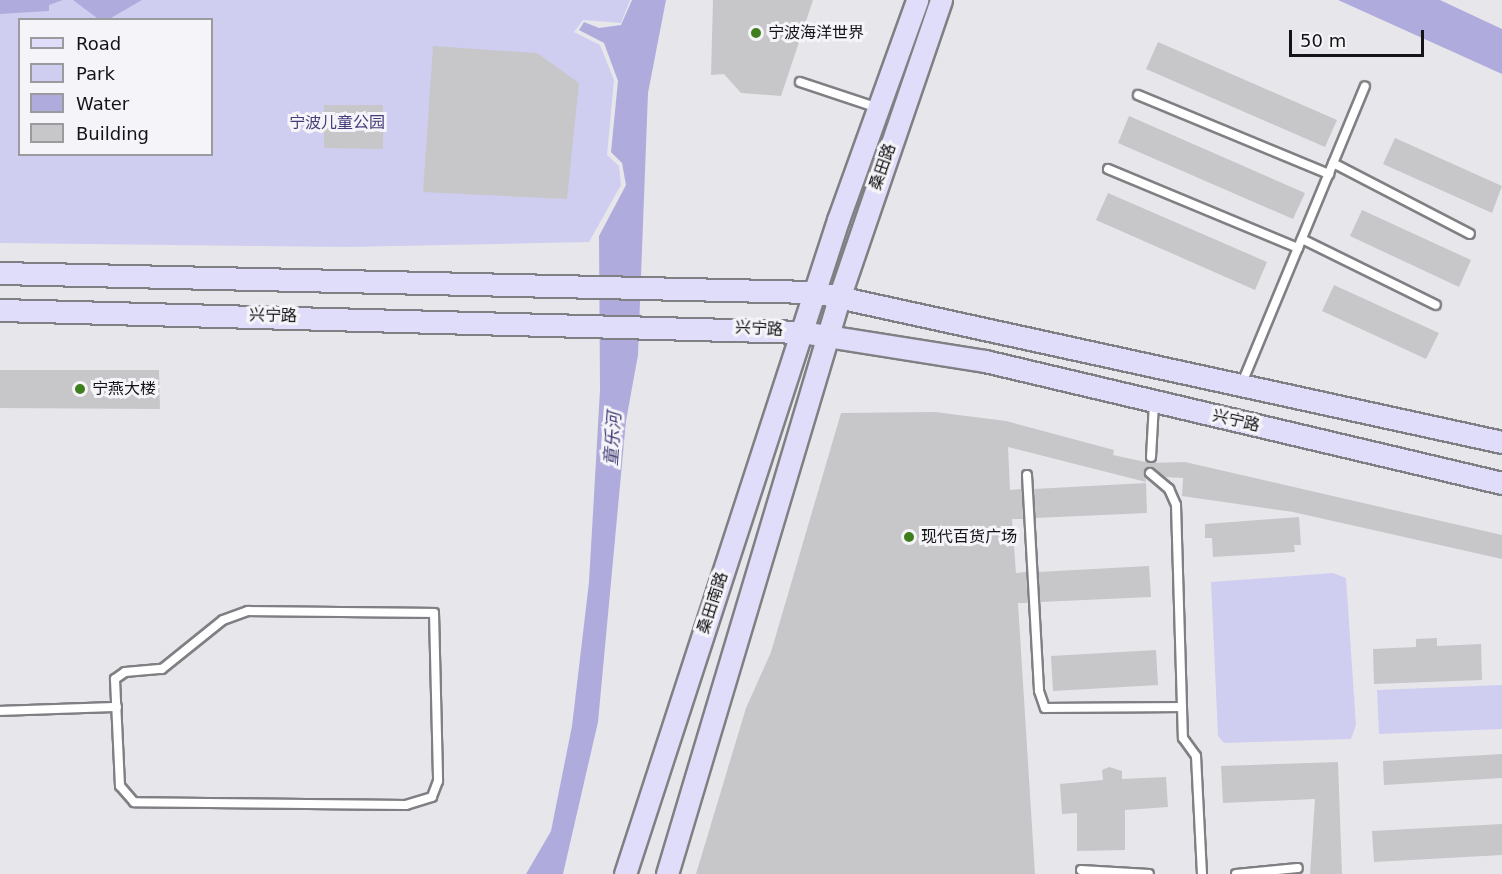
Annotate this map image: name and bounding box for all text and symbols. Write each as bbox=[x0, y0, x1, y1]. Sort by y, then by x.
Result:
legend bbox=[18, 18, 213, 156]
scale bar bbox=[1292, 18, 1427, 56]
place label: 宁波海洋世界 bbox=[768, 23, 864, 43]
marker: 宁波海洋世界 bbox=[749, 26, 763, 40]
text: 50 m bbox=[1300, 30, 1346, 51]
text: Road bbox=[76, 33, 121, 54]
text: Park bbox=[76, 63, 115, 84]
text: Water bbox=[76, 93, 129, 114]
park label: 宁波儿童公园 bbox=[289, 113, 385, 133]
text: Building bbox=[76, 123, 149, 144]
street label: 桑田路 bbox=[866, 141, 900, 193]
street label: 兴宁路 bbox=[249, 306, 297, 326]
street label: 兴宁路 bbox=[735, 318, 783, 340]
place label: 宁燕大楼 bbox=[92, 379, 156, 399]
marker: 宁燕大楼 bbox=[73, 382, 87, 396]
street label: 兴宁路 bbox=[1210, 406, 1262, 436]
water label: 童乐河 bbox=[600, 411, 626, 467]
place label: 现代百货广场 bbox=[921, 527, 1017, 547]
marker: 现代百货广场 bbox=[902, 530, 916, 544]
street label: 桑田南路 bbox=[694, 570, 732, 636]

